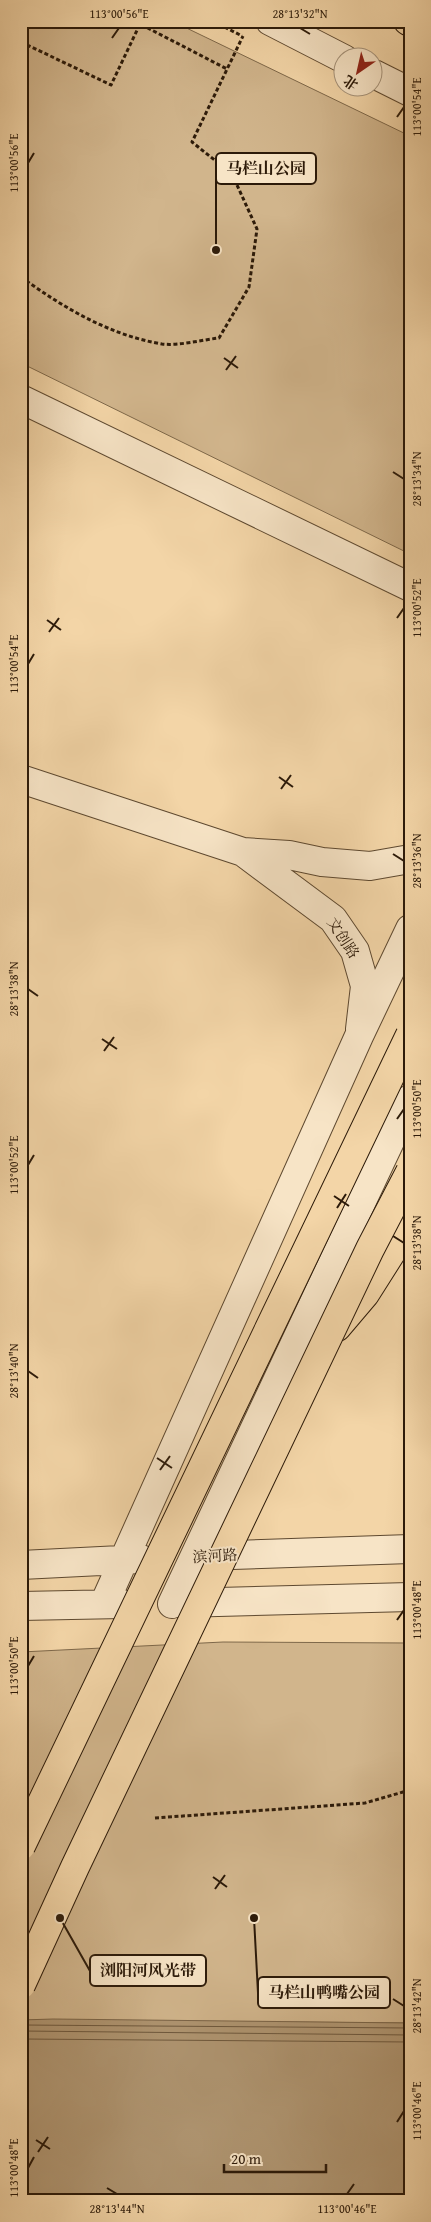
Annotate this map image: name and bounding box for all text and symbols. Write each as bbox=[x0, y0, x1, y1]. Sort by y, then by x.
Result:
text: 113°00'56"E bbox=[89, 5, 149, 22]
text: 28°13'32"N bbox=[272, 5, 328, 22]
north arrow bbox=[334, 48, 384, 98]
text: 北 bbox=[339, 71, 362, 95]
text: 113°00'54"E bbox=[408, 77, 425, 137]
text: 113°00'56"E bbox=[5, 133, 22, 193]
callout: 马栏山公园 bbox=[216, 153, 316, 184]
text: 马栏山公园 bbox=[226, 156, 306, 180]
text: 28°13'34"N bbox=[408, 451, 425, 507]
text: 113°00'52"E bbox=[408, 578, 425, 638]
text: 113°00'54"E bbox=[5, 634, 22, 694]
text: 28°13'36"N bbox=[408, 833, 425, 889]
street label: 文创路 bbox=[322, 913, 364, 962]
text: 28°13'38"N bbox=[5, 961, 22, 1017]
text: 113°00'50"E bbox=[408, 1079, 425, 1139]
text: 113°00'52"E bbox=[5, 1135, 22, 1195]
text: 28°13'38"N bbox=[408, 1215, 425, 1271]
text: 28°13'40"N bbox=[5, 1343, 22, 1399]
street label: 滨河路 bbox=[192, 1544, 238, 1567]
text: 113°00'48"E bbox=[408, 1580, 425, 1640]
text: 113°00'50"E bbox=[5, 1636, 22, 1696]
callout: 浏阳河风光带 bbox=[90, 1955, 206, 1986]
text: 浏阳河风光带 bbox=[100, 1958, 196, 1982]
callout: 马栏山鸭嘴公园 bbox=[258, 1977, 390, 2008]
text: 28°13'42"N bbox=[408, 1978, 425, 2034]
text: 马栏山鸭嘴公园 bbox=[268, 1980, 380, 2004]
text: 113°00'46"E bbox=[408, 2081, 425, 2141]
text: 113°00'48"E bbox=[5, 2138, 22, 2198]
scale bar bbox=[224, 2142, 326, 2174]
text: 20 m bbox=[231, 2148, 262, 2169]
text: 28°13'44"N bbox=[89, 2200, 145, 2217]
text: 113°00'46"E bbox=[317, 2200, 377, 2217]

